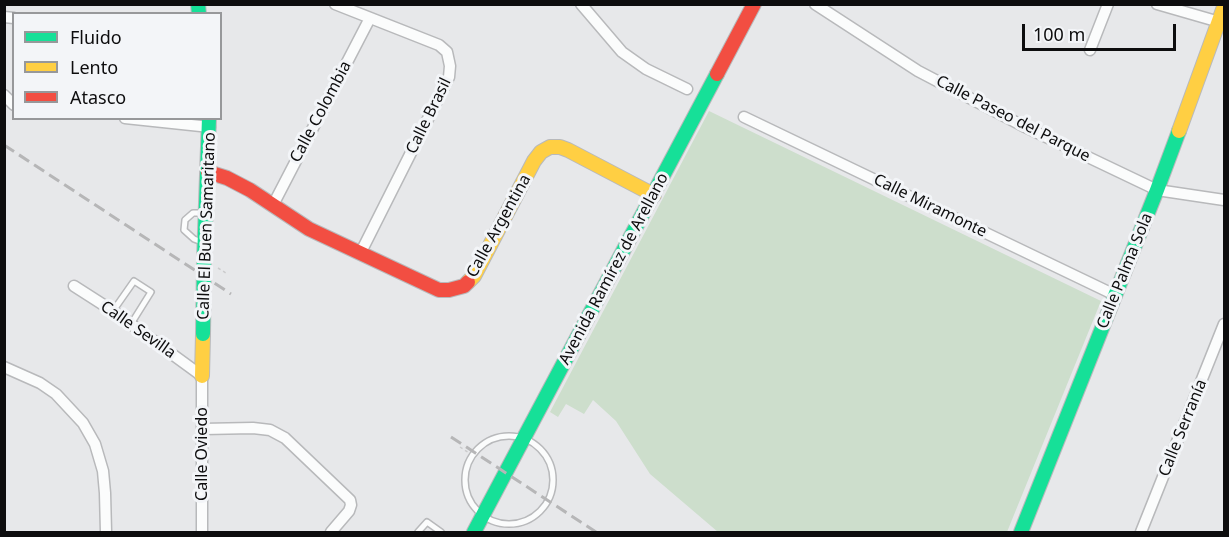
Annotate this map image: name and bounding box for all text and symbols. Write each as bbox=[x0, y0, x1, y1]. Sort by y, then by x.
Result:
legend bbox=[12, 12, 222, 120]
scale bar bbox=[1025, 12, 1180, 50]
text: 100 m bbox=[1033, 22, 1085, 46]
text: Fluido bbox=[70, 25, 122, 49]
text: Lento bbox=[70, 55, 118, 79]
street label: Calle Colombia bbox=[286, 58, 356, 166]
street label: Calle Paseo del Parque bbox=[933, 72, 1093, 166]
street label: Calle Brasil bbox=[402, 75, 456, 157]
text: Atasco bbox=[70, 85, 126, 109]
street label: Calle El Buen Samaritano bbox=[194, 132, 220, 320]
street label: Avenida Ramírez de Arellano bbox=[555, 170, 673, 368]
street label: Calle Miramonte bbox=[870, 170, 990, 242]
street label: Calle Argentina bbox=[463, 171, 535, 281]
street label: Calle Palma Sola bbox=[1093, 210, 1157, 332]
street label: Calle Sevilla bbox=[97, 297, 179, 363]
street label: Calle Serranía bbox=[1155, 377, 1211, 479]
street label: Calle Oviedo bbox=[192, 407, 212, 501]

